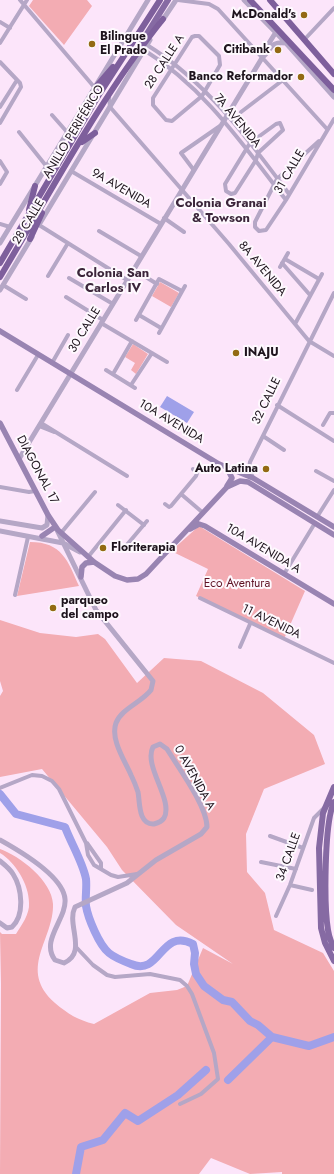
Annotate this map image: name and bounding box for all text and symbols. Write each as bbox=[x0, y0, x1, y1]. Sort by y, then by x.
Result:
place label: McDonald's bbox=[232, 8, 296, 22]
marker: McDonald's bbox=[299, 10, 309, 20]
place label: Bilingue El Prado bbox=[100, 30, 147, 58]
street label: 28 CALLE A bbox=[142, 32, 188, 92]
marker: Bilingue El Prado bbox=[87, 39, 97, 49]
place label: Citibank bbox=[223, 43, 270, 57]
marker: Citibank bbox=[273, 45, 283, 55]
place label: Banco Reformador bbox=[189, 70, 293, 84]
marker: Banco Reformador bbox=[296, 72, 306, 82]
street label: ANILLO PERIFÉRICO bbox=[40, 83, 108, 181]
street label: 7A AVENIDA bbox=[210, 91, 264, 151]
street label: 31 CALLE bbox=[272, 147, 308, 197]
street label: 9A AVENIDA bbox=[88, 166, 154, 212]
district label: Colonia Granai & Towson bbox=[176, 196, 266, 227]
street label: 28 CALLE bbox=[10, 197, 48, 247]
street label: 8A AVENIDA bbox=[235, 239, 289, 299]
district label: Colonia San Carlos IV bbox=[77, 266, 149, 297]
street label: 30 CALLE bbox=[66, 305, 104, 355]
place label: INAJU bbox=[244, 346, 279, 360]
marker: INAJU bbox=[231, 348, 241, 358]
street label: 32 CALLE bbox=[249, 375, 285, 427]
street label: 10A AVENIDA bbox=[136, 397, 206, 447]
street label: DIAGONAL 17 bbox=[13, 433, 61, 507]
place label: Auto Latina bbox=[195, 462, 258, 476]
marker: Auto Latina bbox=[261, 464, 271, 474]
street label: 10A AVENIDA A bbox=[223, 521, 303, 577]
place label: Floriterapia bbox=[111, 541, 175, 555]
marker: Floriterapia bbox=[98, 543, 108, 553]
park label: Eco Aventura bbox=[204, 577, 270, 591]
place label: parqueo del campo bbox=[61, 594, 119, 622]
street label: 11 AVENIDA bbox=[239, 602, 303, 642]
marker: parqueo del campo bbox=[48, 603, 58, 613]
street label: 0 AVENIDA A bbox=[170, 743, 218, 813]
street label: 34 CALLE bbox=[274, 831, 304, 883]

